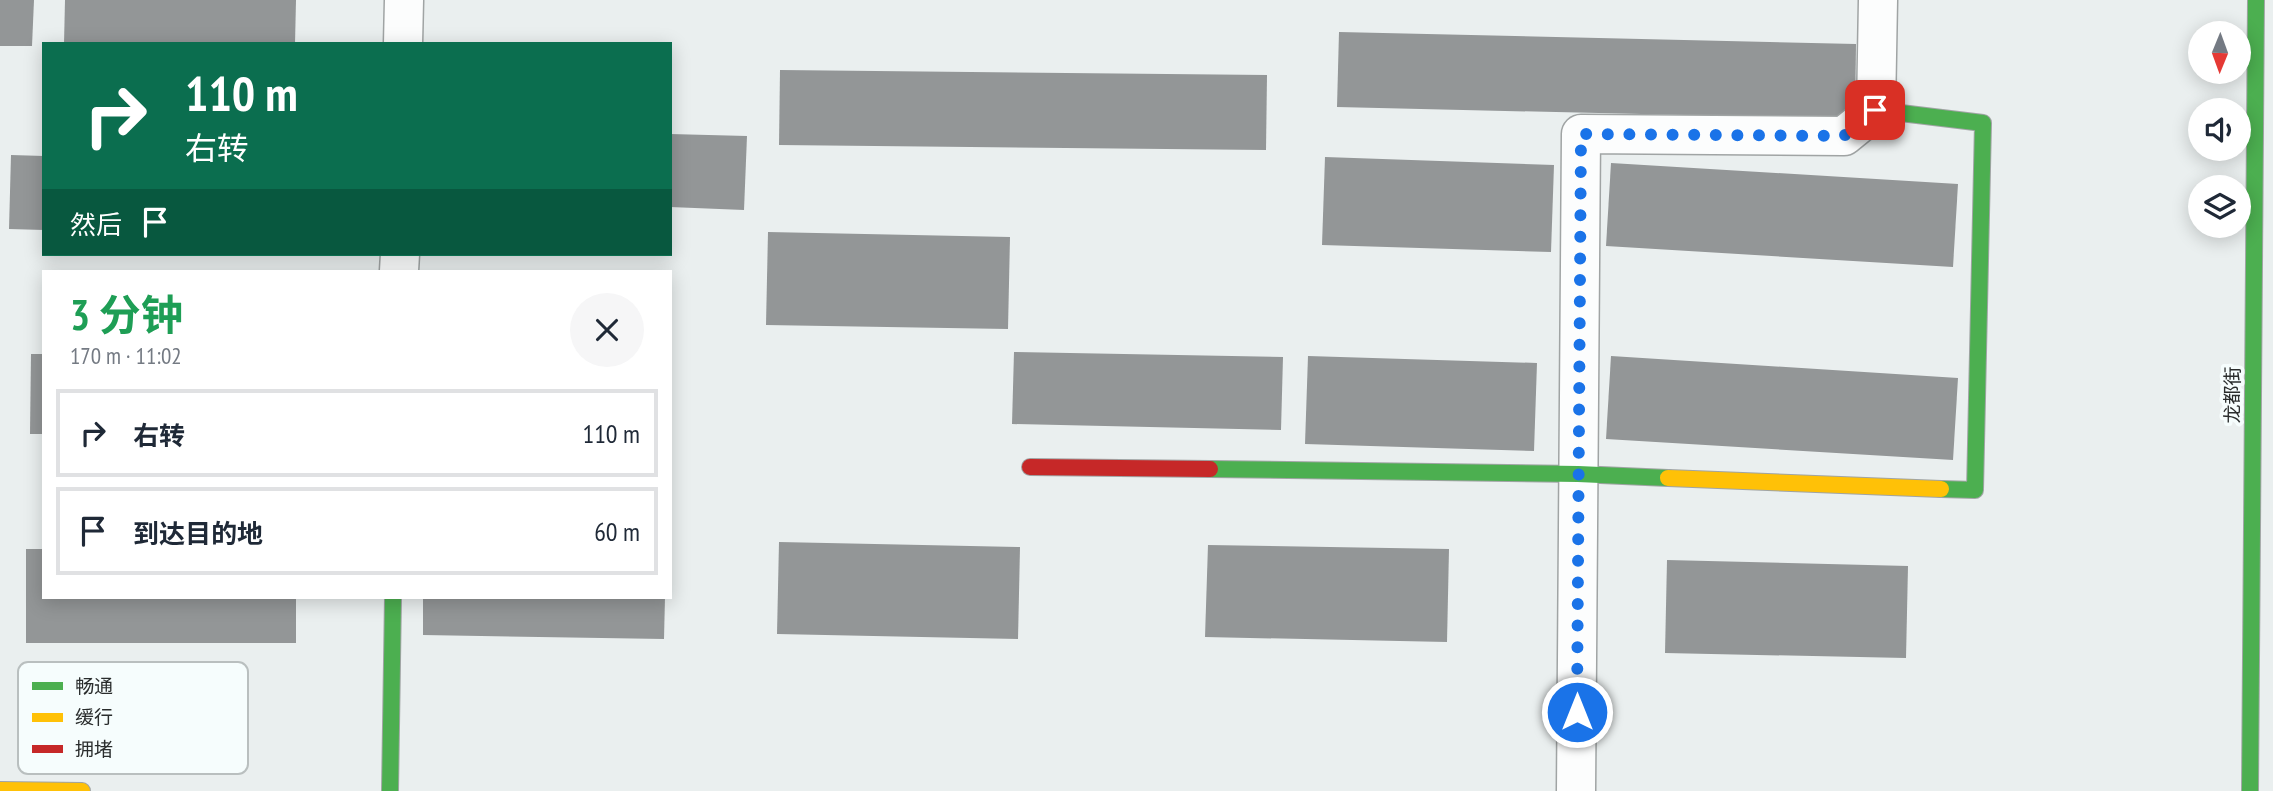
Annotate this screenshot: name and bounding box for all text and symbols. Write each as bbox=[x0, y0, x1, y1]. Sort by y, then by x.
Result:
north arrow bbox=[2188, 21, 2250, 84]
map controls bbox=[2188, 21, 2251, 238]
text: 110 m bbox=[185, 61, 298, 125]
icon: right bbox=[70, 70, 161, 161]
pin bbox=[1845, 80, 1905, 140]
icon: arrive bbox=[1856, 91, 1894, 129]
button: sound bbox=[2188, 98, 2251, 161]
text: 右转 bbox=[185, 127, 249, 169]
button: layers bbox=[2188, 175, 2251, 238]
icon: arrive bbox=[136, 203, 174, 241]
text: 然后 bbox=[70, 208, 122, 241]
text: 3 分钟 bbox=[70, 287, 183, 342]
button: close bbox=[570, 293, 644, 367]
text: 170 m · 11:02 bbox=[70, 341, 182, 370]
street label: 龙都街 bbox=[2220, 366, 2244, 424]
icon: right bbox=[74, 414, 112, 452]
text: 110 m bbox=[582, 417, 640, 450]
text: 右转 bbox=[133, 419, 185, 452]
icon: arrive bbox=[74, 512, 112, 550]
text: 60 m bbox=[594, 515, 640, 548]
text: 到达目的地 bbox=[133, 517, 263, 550]
legend bbox=[18, 662, 248, 774]
text: 畅通 bbox=[75, 674, 113, 698]
position arrow bbox=[1540, 675, 1614, 749]
text: 缓行 bbox=[75, 705, 113, 729]
text: 拥堵 bbox=[75, 737, 113, 761]

